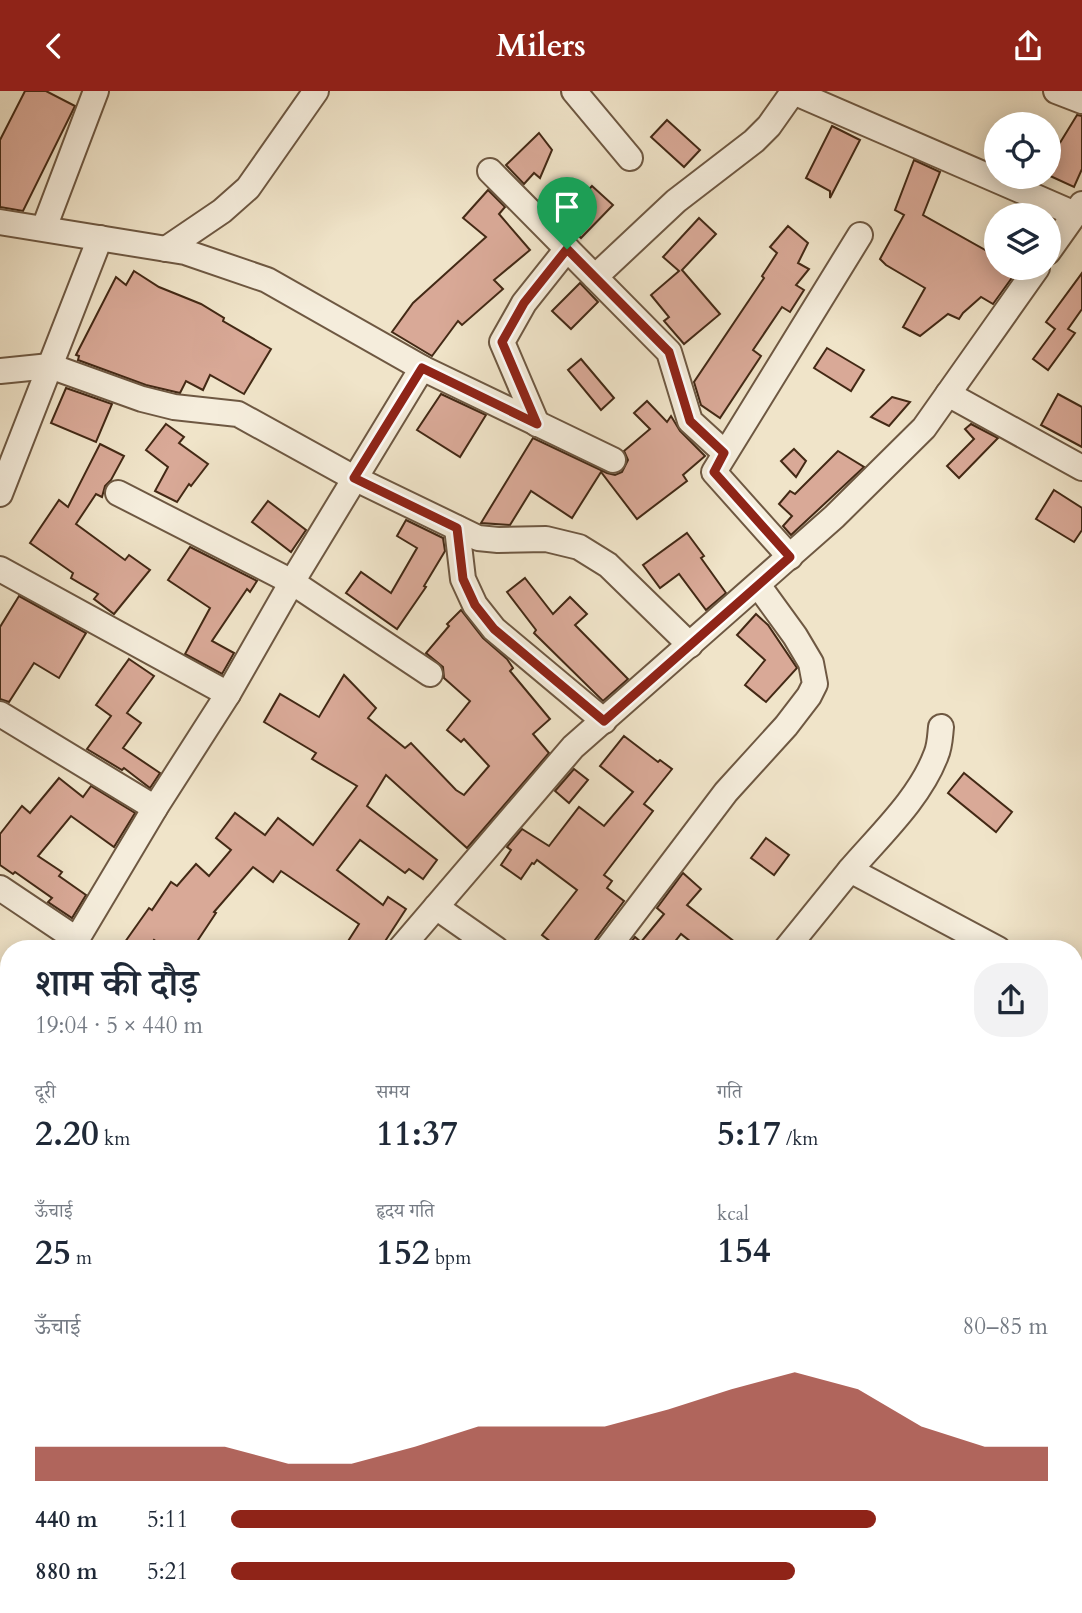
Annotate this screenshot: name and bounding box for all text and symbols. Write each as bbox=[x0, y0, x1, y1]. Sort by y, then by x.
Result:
text: Milers bbox=[496, 24, 586, 68]
icon: back bbox=[35, 27, 73, 65]
icon: share bbox=[1009, 27, 1047, 65]
map controls bbox=[984, 112, 1061, 280]
button: locate bbox=[984, 112, 1061, 189]
pin bbox=[537, 177, 597, 249]
icon: arrive bbox=[548, 188, 586, 226]
button: layers bbox=[984, 203, 1061, 280]
text: शाम की दौड़ bbox=[35, 958, 198, 1010]
button: share bbox=[974, 963, 1048, 1037]
text: 19:04 · 5 × 440 m bbox=[35, 1010, 203, 1041]
text: दूरी bbox=[35, 1079, 56, 1105]
text: समय bbox=[376, 1079, 409, 1105]
text: गति bbox=[717, 1079, 742, 1105]
text: 2.20 bbox=[35, 1110, 99, 1158]
text: 11:37 bbox=[376, 1110, 458, 1158]
text: 5:17 bbox=[717, 1110, 781, 1158]
text: km bbox=[99, 1126, 130, 1152]
text: /km bbox=[781, 1126, 818, 1152]
text: ऊँचाई bbox=[35, 1198, 72, 1224]
text: हृदय गति bbox=[376, 1198, 434, 1224]
text: kcal bbox=[717, 1201, 749, 1227]
text: 154 bbox=[717, 1227, 771, 1275]
text: 25 bbox=[35, 1229, 71, 1277]
text: 152 bbox=[376, 1229, 430, 1277]
text: m bbox=[71, 1245, 92, 1271]
text: bpm bbox=[430, 1245, 471, 1271]
text: ऊँचाई bbox=[35, 1311, 80, 1342]
text: 80–85 m bbox=[963, 1311, 1048, 1342]
text: 440 m bbox=[35, 1504, 98, 1535]
text: 5:11 bbox=[147, 1504, 188, 1535]
text: 880 m bbox=[35, 1556, 98, 1587]
text: 5:21 bbox=[147, 1556, 188, 1587]

